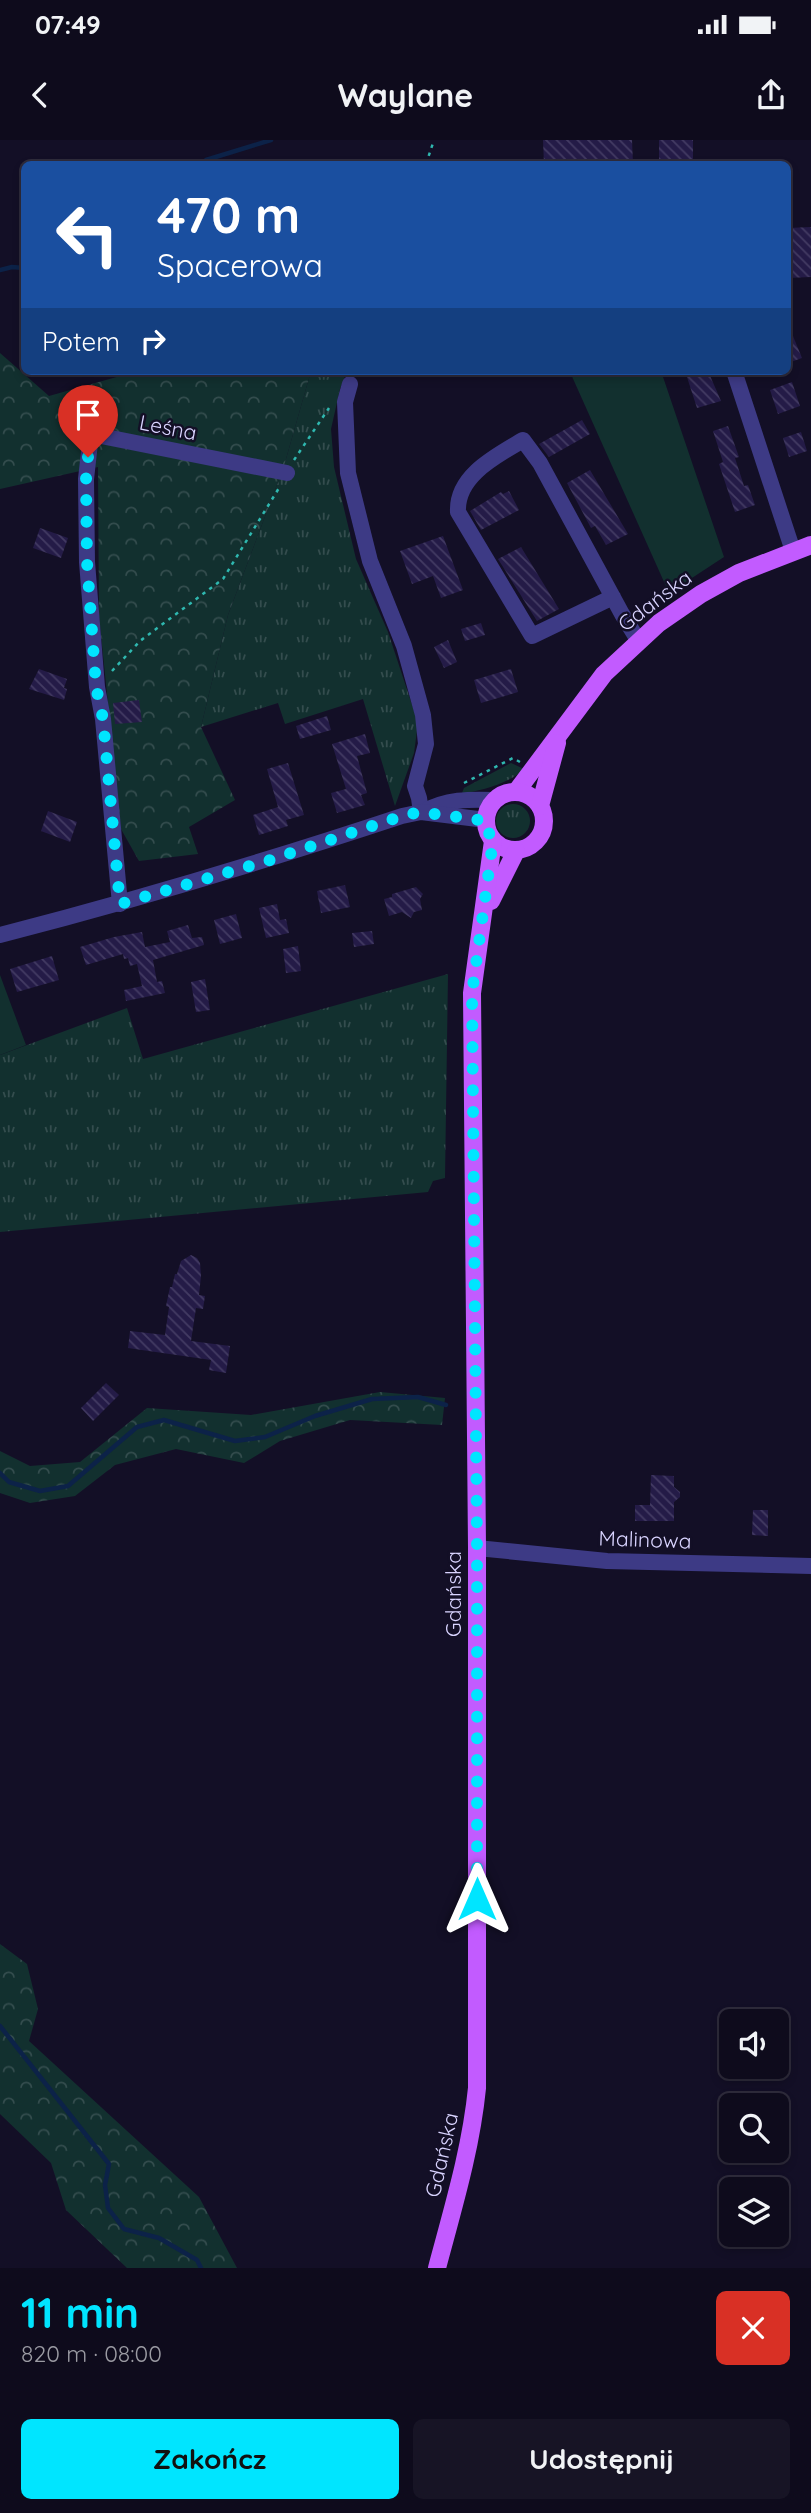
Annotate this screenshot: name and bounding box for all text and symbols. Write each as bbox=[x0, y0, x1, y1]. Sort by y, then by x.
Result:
text: 07:49 bbox=[35, 8, 101, 41]
text: Waylane bbox=[338, 75, 473, 115]
icon: back bbox=[21, 76, 59, 114]
icon: share bbox=[752, 76, 790, 114]
text: 470 m bbox=[157, 184, 300, 245]
icon: left bbox=[42, 189, 133, 280]
text: Spacerowa bbox=[157, 245, 323, 285]
icon: right bbox=[134, 322, 172, 360]
text: Potem bbox=[42, 325, 120, 358]
pin bbox=[58, 385, 118, 457]
icon: arrive bbox=[69, 396, 107, 434]
street label: Leśna bbox=[137, 409, 199, 445]
street label: Gdańska bbox=[612, 564, 697, 636]
street label: Malinowa bbox=[598, 1524, 692, 1554]
street label: Gdańska bbox=[440, 1551, 466, 1637]
position arrow bbox=[440, 1862, 514, 1936]
map controls bbox=[719, 2009, 789, 2247]
button: sound bbox=[719, 2009, 789, 2079]
button: search bbox=[719, 2093, 789, 2163]
street label: Gdańska bbox=[419, 2110, 463, 2200]
button: layers bbox=[719, 2177, 789, 2247]
text: 11 min bbox=[21, 2286, 139, 2339]
button: close bbox=[716, 2291, 790, 2365]
text: 820 m · 08:00 bbox=[21, 2339, 162, 2368]
button: Zakończ bbox=[21, 2419, 399, 2499]
button: Udostępnij bbox=[413, 2419, 790, 2499]

